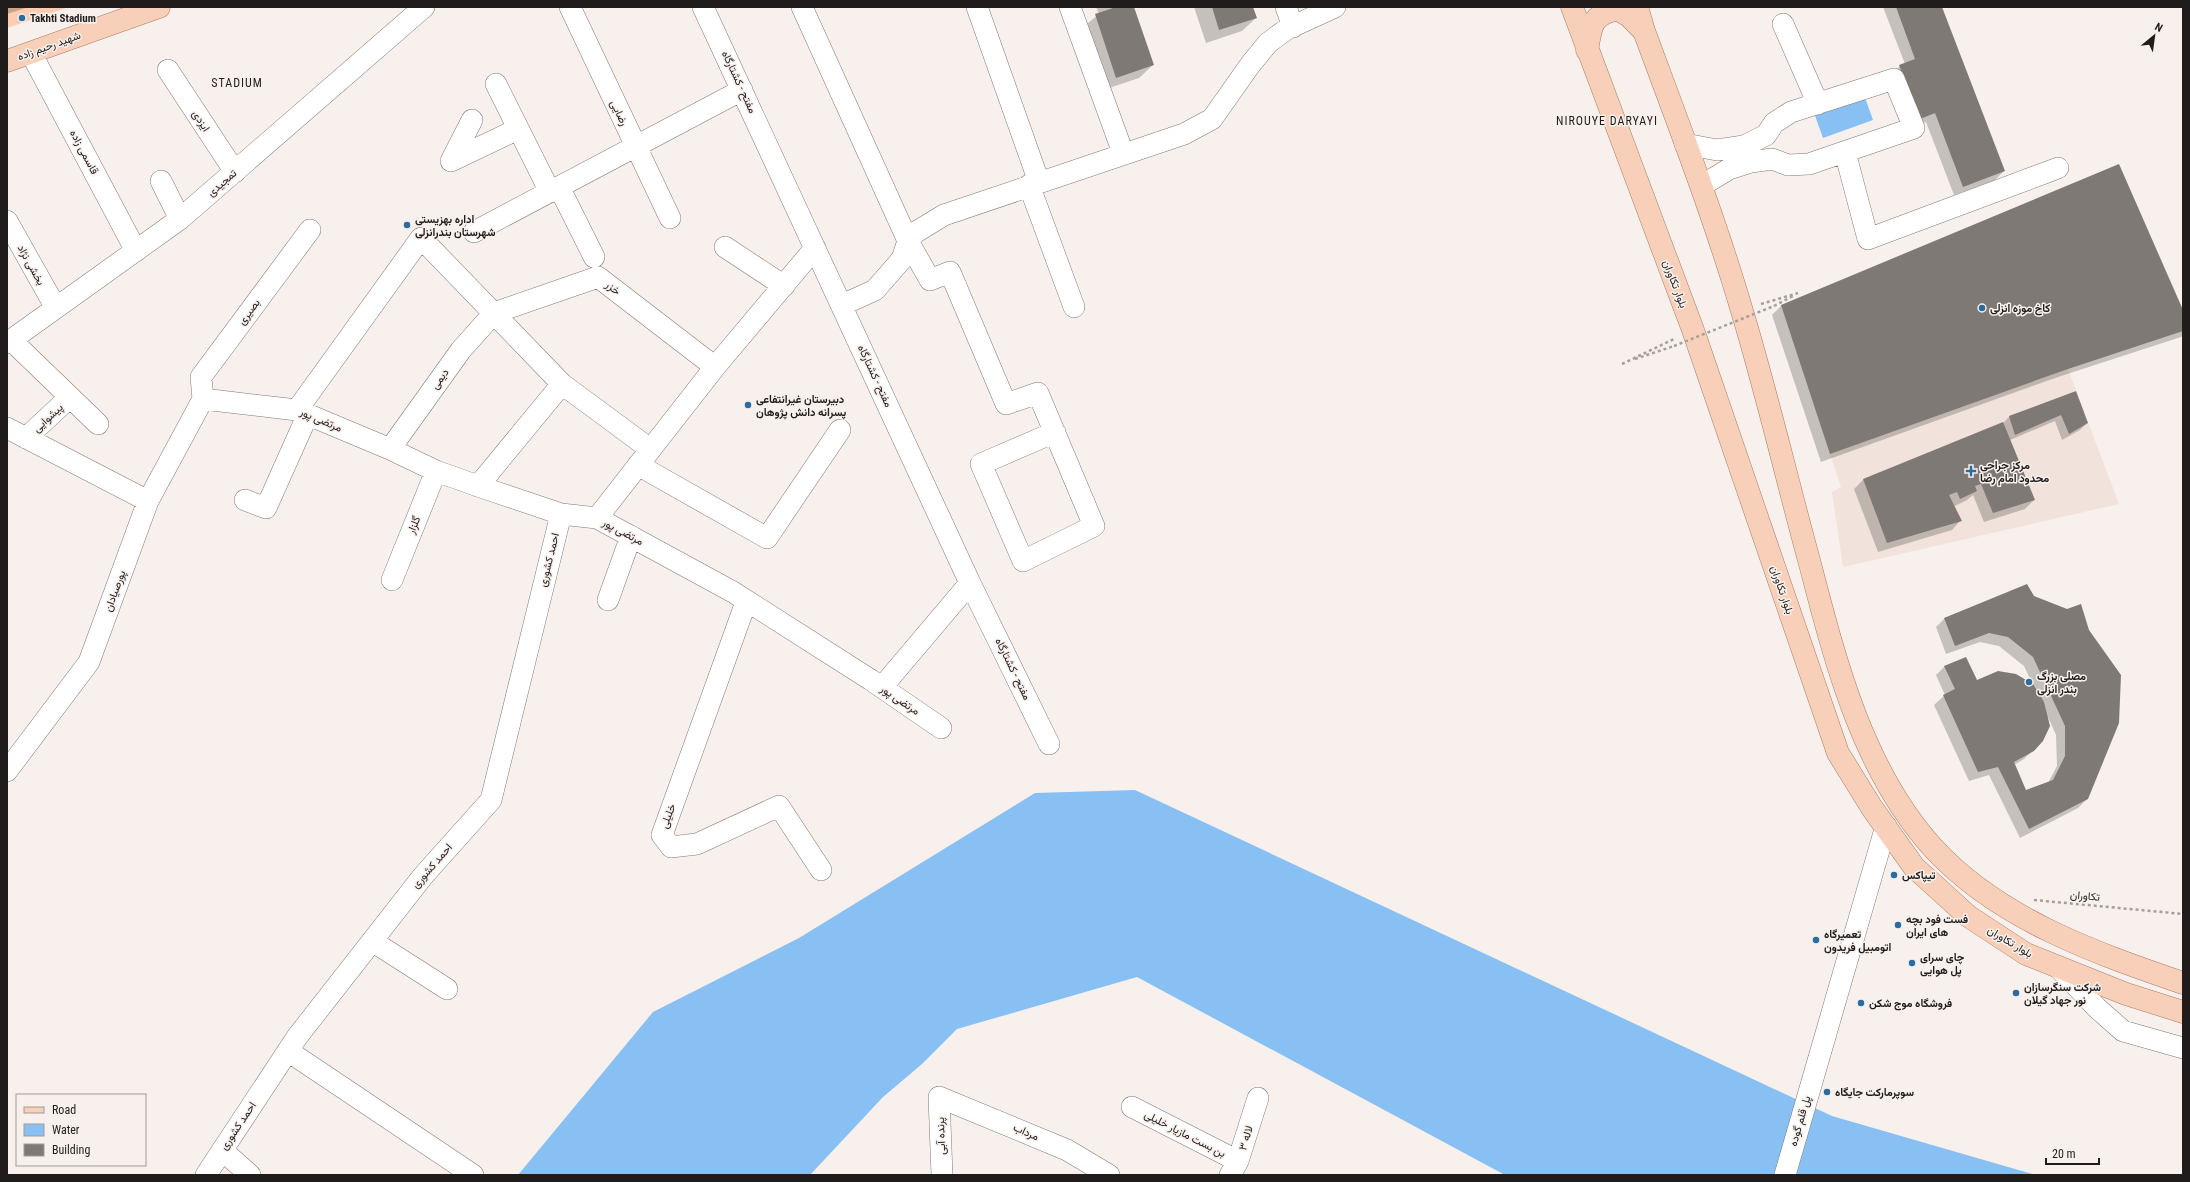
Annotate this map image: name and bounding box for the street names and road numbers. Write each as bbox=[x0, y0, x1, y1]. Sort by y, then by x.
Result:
street label: شهید رحیم زاده bbox=[16, 28, 83, 64]
street label: مفتح - کشتارگاه bbox=[718, 49, 759, 116]
street label: رضایی bbox=[607, 98, 631, 128]
street label: ایزدی bbox=[189, 108, 213, 134]
street label: قاسمی زاده bbox=[67, 127, 101, 177]
street label: تمجیدی bbox=[205, 166, 240, 199]
street label: بخشی نژاد bbox=[15, 242, 47, 288]
street label: بلوار تکاوران bbox=[1660, 258, 1690, 310]
street label: خزر bbox=[602, 278, 623, 298]
street label: بصیری bbox=[235, 296, 263, 328]
street label: مفتح - کشتارگاه bbox=[854, 343, 895, 410]
street label: دیمی bbox=[428, 366, 452, 392]
street label: پیشوایی bbox=[30, 401, 67, 436]
street label: مرتضی پور bbox=[297, 405, 344, 436]
street label: گلزار bbox=[404, 514, 423, 537]
street label: مرتضی پور bbox=[599, 515, 646, 549]
street label: احمد کشوری bbox=[536, 532, 562, 588]
street label: بلوار تکاوران bbox=[1768, 564, 1796, 616]
street label: پورصیادان bbox=[102, 569, 129, 614]
street label: مفتح - کشتارگاه bbox=[991, 636, 1034, 703]
street label: مرتضی پور bbox=[877, 682, 922, 719]
street label: خلیلی bbox=[658, 802, 678, 830]
street label: احمد کشوری bbox=[409, 841, 455, 891]
street label: تکاوران bbox=[2069, 888, 2101, 904]
street label: بلوار تکاوران bbox=[1985, 923, 2035, 961]
street label: پل قلم گوده bbox=[1787, 1094, 1814, 1148]
street label: احمد کشوری bbox=[217, 1099, 259, 1153]
street label: بن بست مازیار خلیلی bbox=[1142, 1108, 1228, 1160]
street label: پرنده آبی bbox=[934, 1117, 949, 1155]
street label: مرداب bbox=[1011, 1121, 1041, 1143]
street label: لاله ۳ bbox=[1236, 1124, 1256, 1152]

